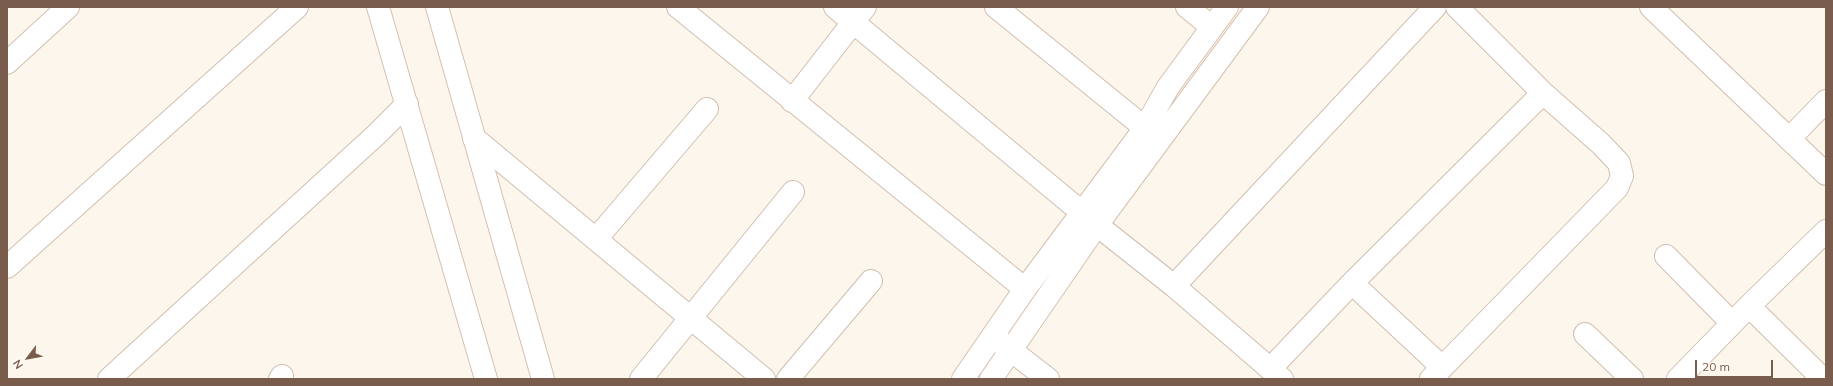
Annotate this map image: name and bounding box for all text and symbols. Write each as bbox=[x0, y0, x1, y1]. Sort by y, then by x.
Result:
north arrow bbox=[8, 338, 48, 378]
scale bar bbox=[1697, 352, 1775, 378]
text: N bbox=[10, 357, 26, 372]
text: 20 m bbox=[1702, 359, 1730, 374]

